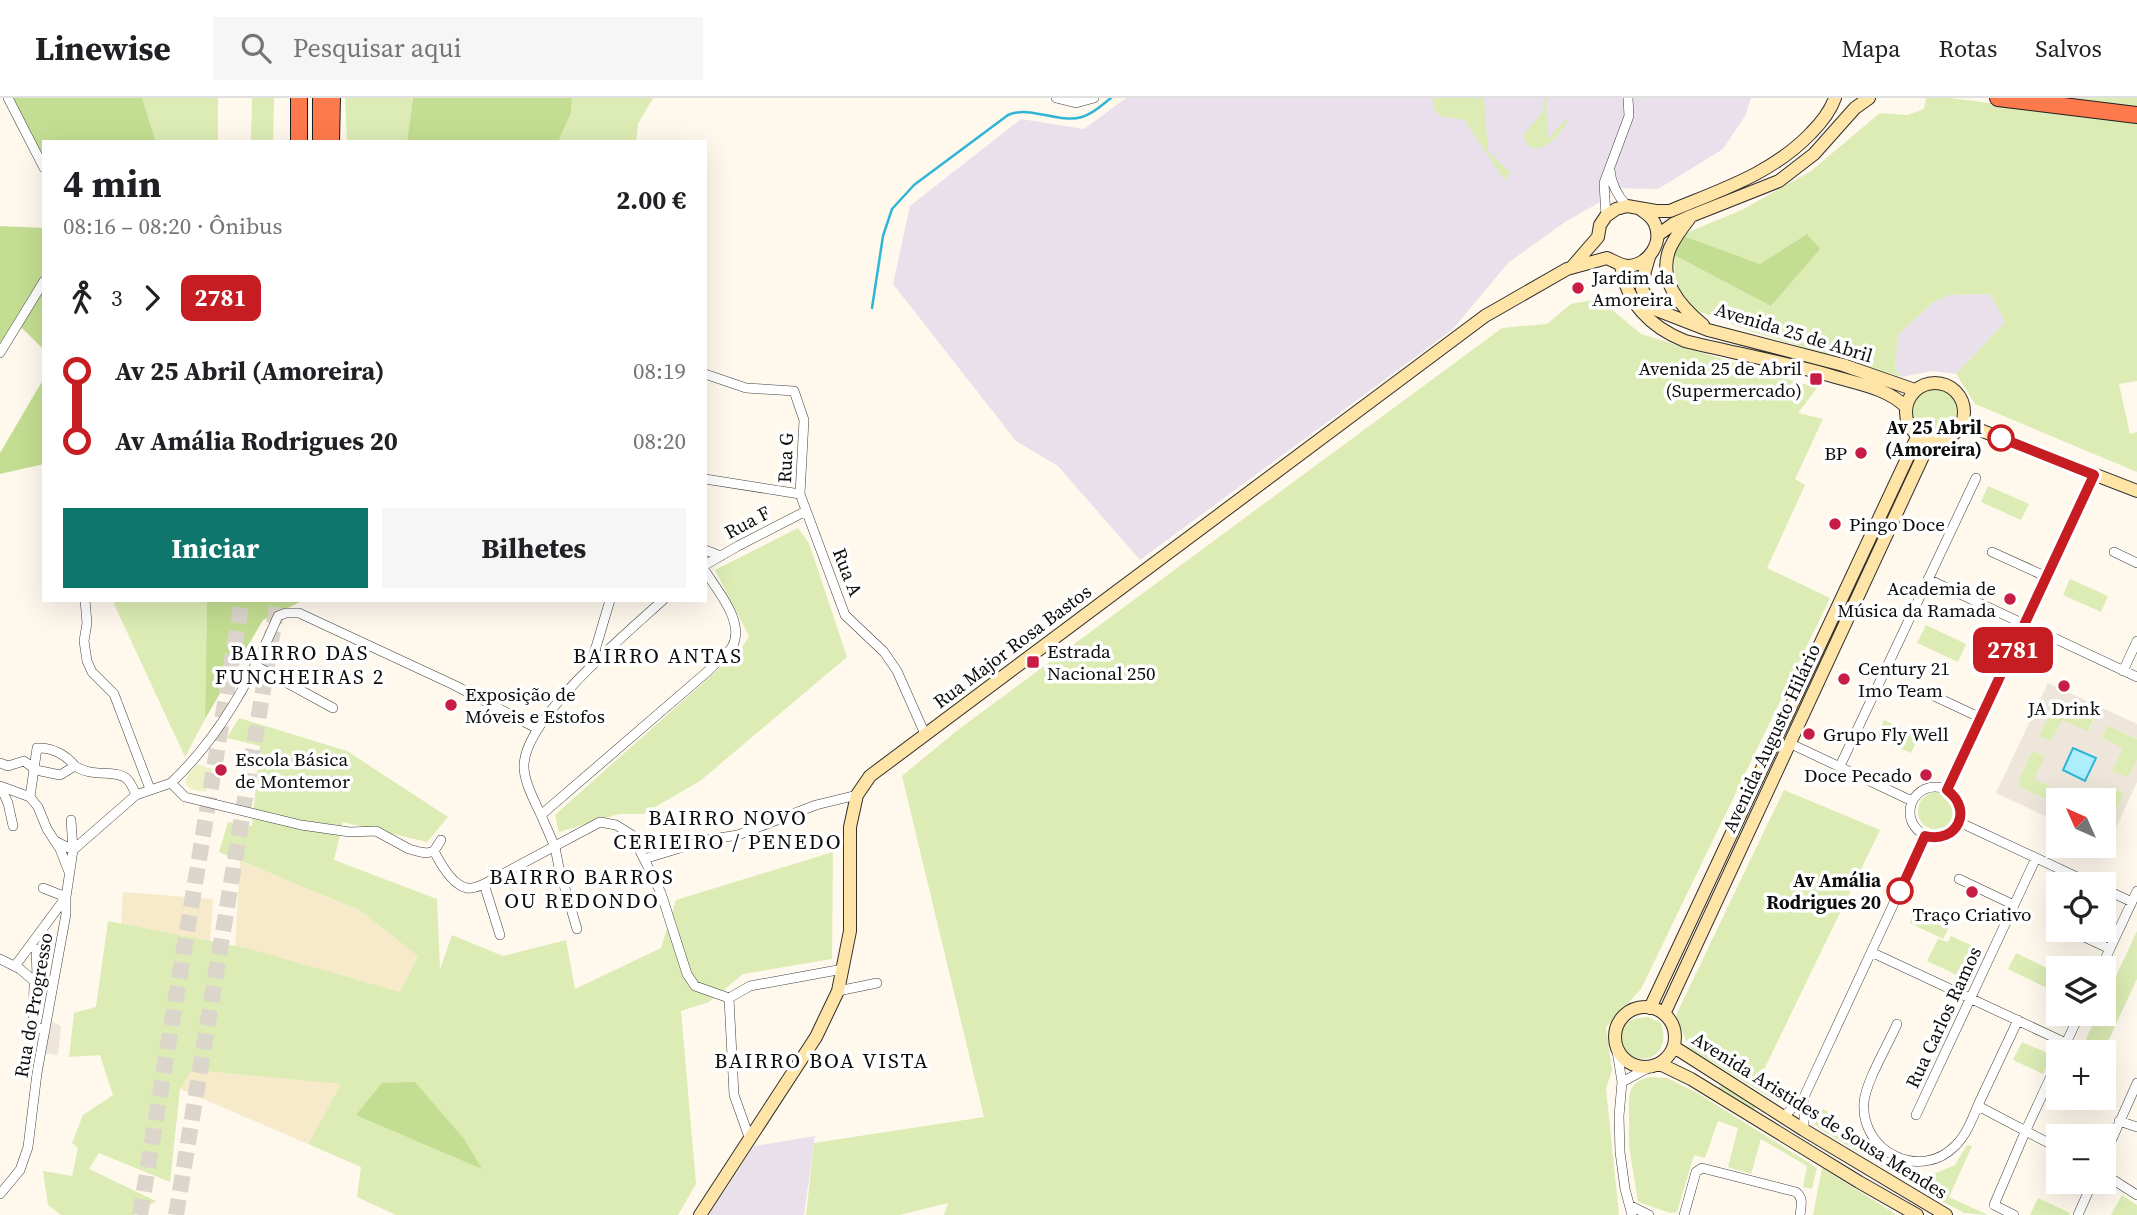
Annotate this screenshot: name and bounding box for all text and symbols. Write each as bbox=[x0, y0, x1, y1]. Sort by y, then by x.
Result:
search box bbox=[213, 17, 703, 80]
text: Linewise bbox=[35, 26, 171, 71]
icon: search bbox=[237, 29, 275, 67]
text: Pesquisar aqui bbox=[293, 30, 461, 66]
text: Mapa bbox=[1841, 32, 1901, 65]
text: Rotas bbox=[1939, 32, 1997, 65]
text: Salvos bbox=[2035, 32, 2102, 65]
text: 4 min bbox=[63, 158, 162, 210]
text: 2.00 € bbox=[616, 182, 686, 218]
text: 08:16 – 08:20 · Ônibus bbox=[63, 210, 282, 242]
place label: Jardim da Amoreira bbox=[1591, 264, 1675, 312]
icon: walk bbox=[63, 279, 101, 317]
icon: forward bbox=[133, 279, 171, 317]
marker: Jardim da Amoreira bbox=[1570, 280, 1586, 296]
text: 2781 bbox=[195, 281, 247, 314]
text: 3 bbox=[111, 282, 123, 314]
street label: Avenida 25 de Abril bbox=[1712, 296, 1876, 368]
text: Av 25 Abril (Amoreira) bbox=[115, 353, 385, 389]
text: 08:19 bbox=[633, 355, 686, 387]
place label: Avenida 25 de Abril (Supermercado) bbox=[1639, 355, 1802, 403]
marker: Avenida 25 de Abril (Supermercado) bbox=[1808, 371, 1824, 387]
place label: Av 25 Abril (Amoreira) bbox=[1885, 414, 1982, 462]
text: Av Amália Rodrigues 20 bbox=[115, 423, 398, 459]
text: 08:20 bbox=[633, 425, 686, 457]
marker: Av 25 Abril (Amoreira) bbox=[1988, 425, 2014, 451]
street label: Rua G bbox=[771, 432, 799, 484]
place label: BP bbox=[1824, 440, 1847, 466]
marker: BP bbox=[1853, 445, 1869, 461]
street label: Rua F bbox=[720, 499, 774, 545]
button: Iniciar bbox=[63, 508, 368, 588]
button: Bilhetes bbox=[382, 508, 686, 588]
place label: Pingo Doce bbox=[1849, 511, 1945, 537]
marker: Pingo Doce bbox=[1827, 516, 1843, 532]
street label: Rua A bbox=[827, 544, 869, 600]
place label: Academia de Música da Ramada bbox=[1837, 575, 1996, 623]
street label: Rua Major Rosa Bastos bbox=[928, 578, 1096, 714]
marker: Academia de Música da Ramada bbox=[2002, 591, 2018, 607]
line badge: 2781 bbox=[1964, 627, 2062, 673]
text: 2781 bbox=[1987, 633, 2039, 666]
district label: BAIRRO DAS FUNCHEIRAS 2 bbox=[215, 638, 385, 691]
place label: Estrada Nacional 250 bbox=[1047, 638, 1156, 686]
street label: Avenida Augusto Hilário bbox=[1716, 639, 1826, 837]
district label: BAIRRO ANTAS bbox=[573, 641, 743, 670]
marker: Estrada Nacional 250 bbox=[1025, 654, 1041, 670]
place label: Century 21 Imo Team bbox=[1858, 655, 1950, 703]
marker: Century 21 Imo Team bbox=[1836, 671, 1852, 687]
marker: JA Drink bbox=[2056, 678, 2072, 694]
place label: Exposição de Móveis e Estofos bbox=[465, 681, 605, 729]
place label: JA Drink bbox=[2027, 695, 2101, 721]
marker: Exposição de Móveis e Estofos bbox=[443, 697, 459, 713]
place label: Grupo Fly Well bbox=[1823, 721, 1949, 747]
marker: Grupo Fly Well bbox=[1801, 726, 1817, 742]
place label: Escola Básica de Montemor bbox=[235, 746, 350, 794]
marker: Escola Básica de Montemor bbox=[213, 762, 229, 778]
place label: Doce Pecado bbox=[1804, 762, 1912, 788]
marker: Doce Pecado bbox=[1918, 767, 1934, 783]
north arrow bbox=[2046, 788, 2116, 858]
map controls bbox=[2046, 788, 2116, 1194]
district label: BAIRRO NOVO CERIEIRO / PENEDO bbox=[613, 803, 843, 856]
district label: BAIRRO BARROS OU REDONDO bbox=[489, 862, 675, 915]
place label: Av Amália Rodrigues 20 bbox=[1766, 867, 1882, 915]
button: locate bbox=[2046, 872, 2116, 942]
marker: Av Amália Rodrigues 20 bbox=[1887, 878, 1913, 904]
marker: Traço Criativo bbox=[1964, 884, 1980, 900]
place label: Traço Criativo bbox=[1912, 901, 2032, 927]
street label: Rua do Progresso bbox=[7, 931, 59, 1079]
street label: Rua Carlos Ramos bbox=[1899, 942, 1987, 1092]
button: layers bbox=[2046, 956, 2116, 1026]
street label: Avenida Aristides de Sousa Mendes bbox=[1687, 1025, 1953, 1205]
button: + bbox=[2046, 1040, 2116, 1110]
district label: BAIRRO BOA VISTA bbox=[714, 1046, 930, 1075]
button: − bbox=[2046, 1124, 2116, 1194]

